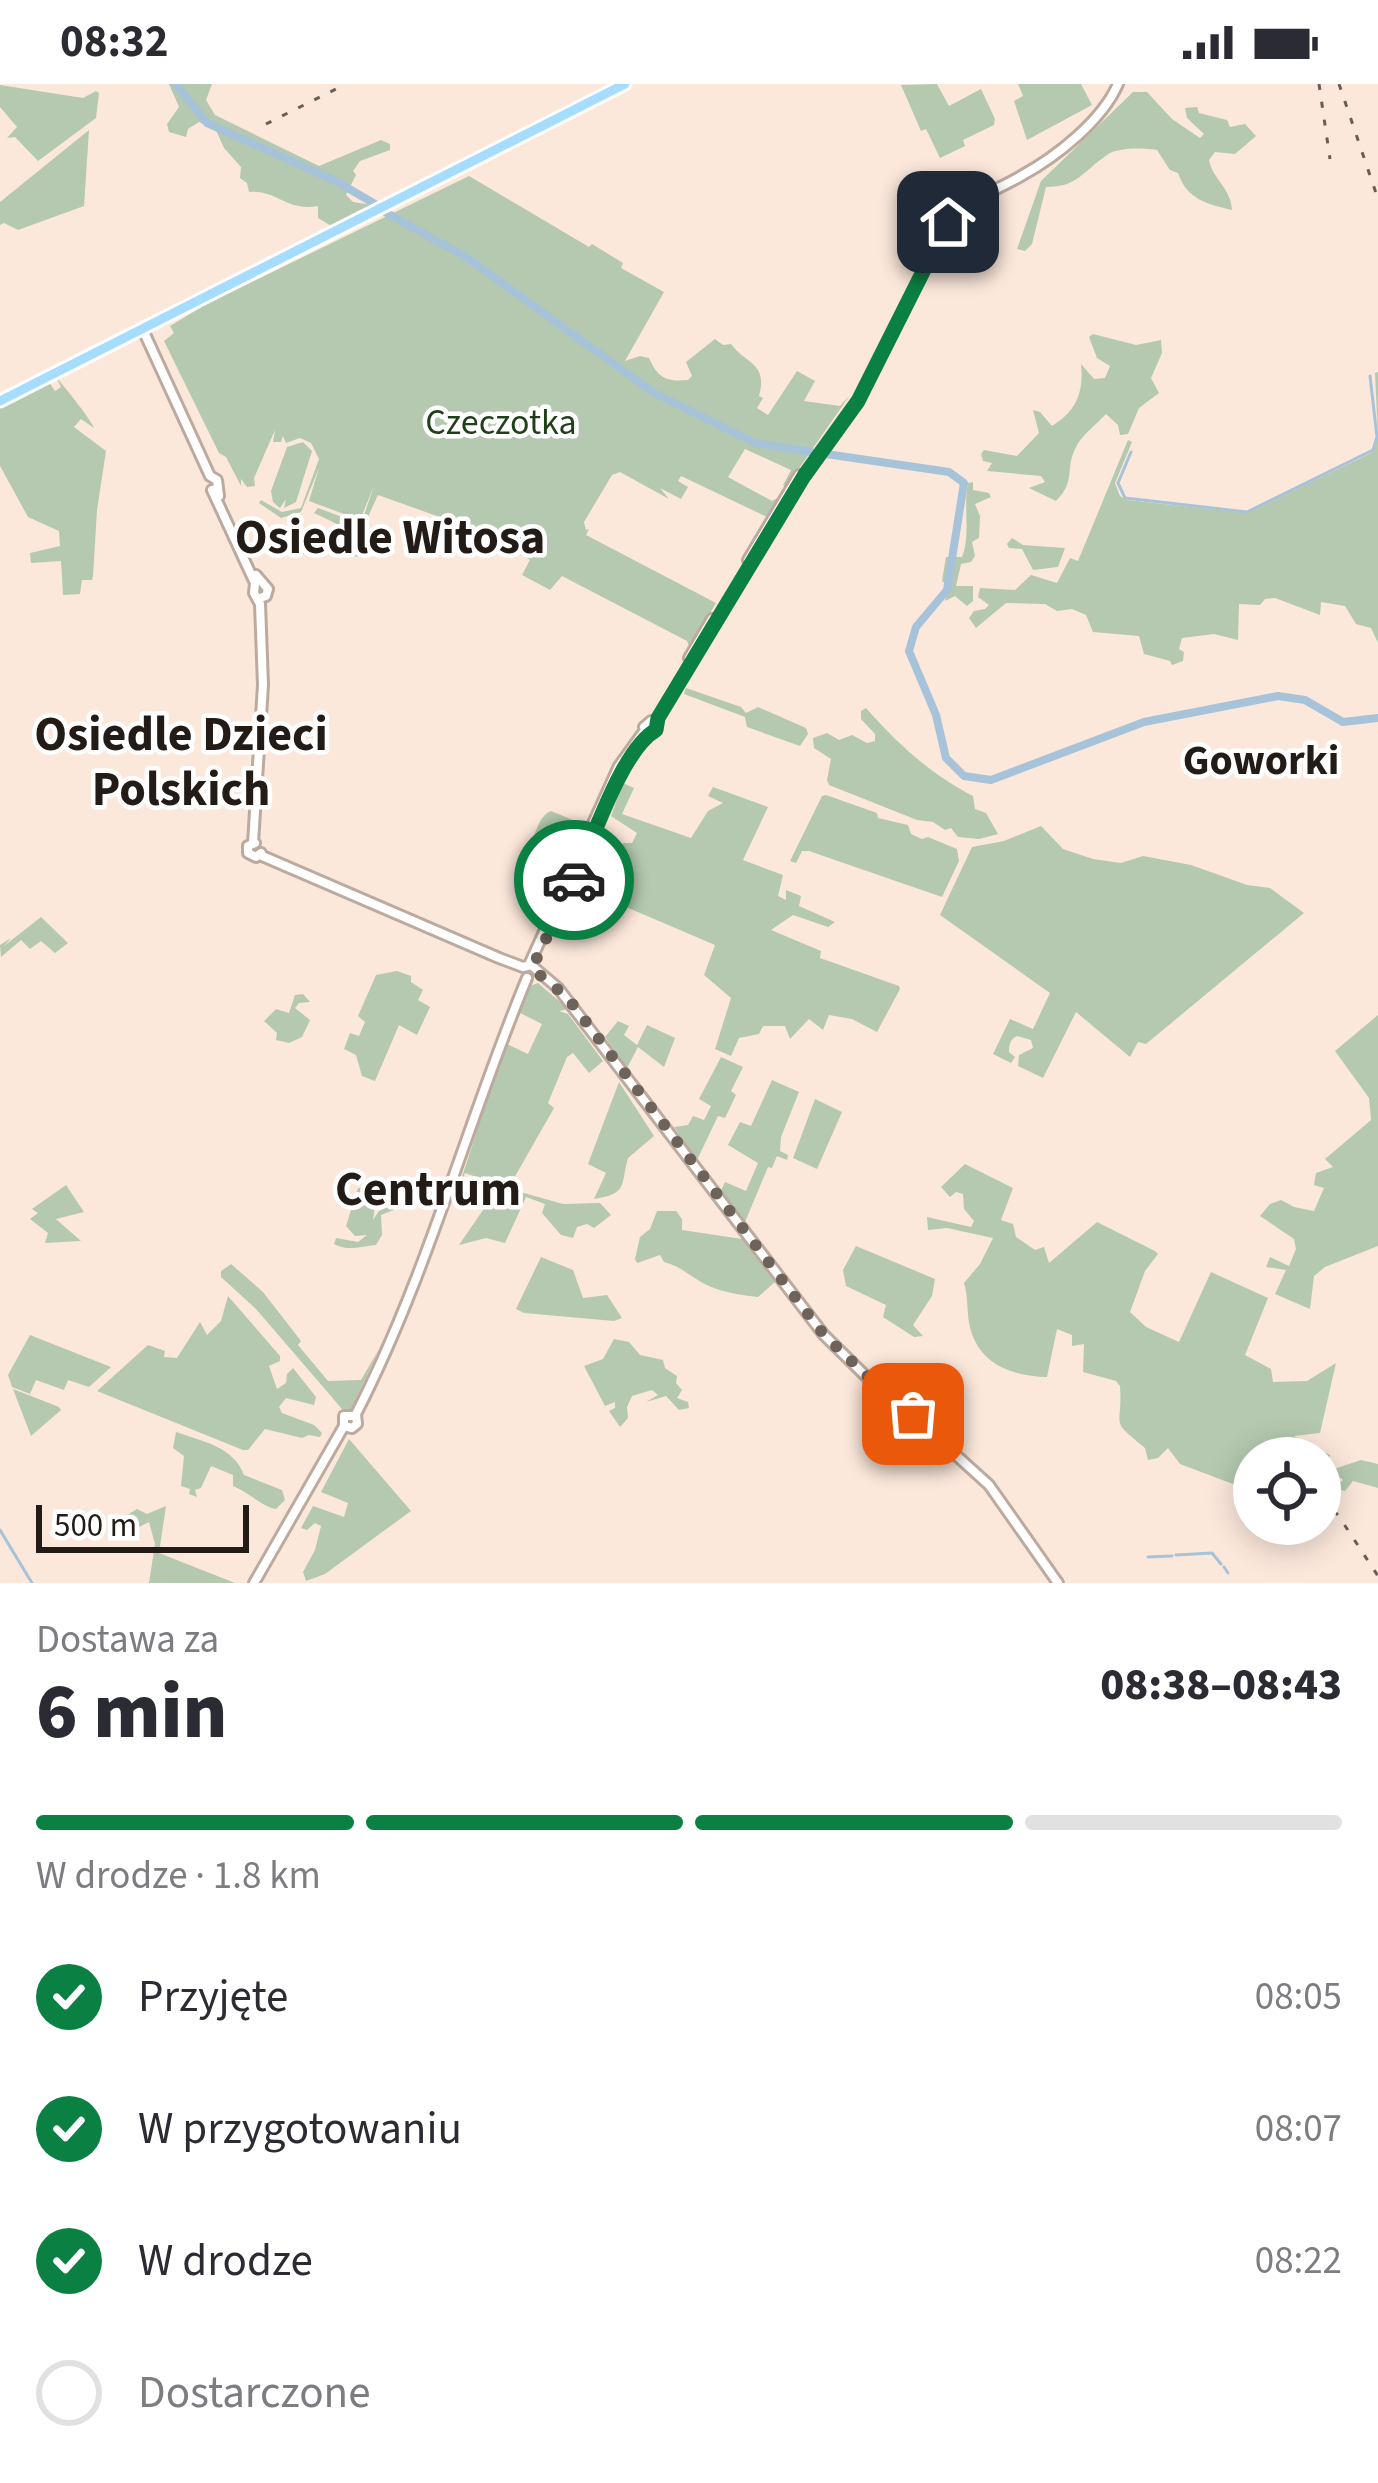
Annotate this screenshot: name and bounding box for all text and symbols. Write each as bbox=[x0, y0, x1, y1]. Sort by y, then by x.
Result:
text: 08:32 bbox=[60, 10, 169, 74]
pin bbox=[897, 171, 999, 273]
icon: home bbox=[915, 189, 981, 255]
park label: Czeczotka bbox=[425, 397, 577, 448]
district label: Osiedle Witosa bbox=[235, 504, 545, 572]
district label: Osiedle Dzieci Polskich bbox=[34, 701, 328, 824]
district label: Goworki bbox=[1183, 731, 1339, 791]
courier bbox=[514, 820, 634, 940]
icon: car bbox=[541, 847, 607, 913]
district label: Centrum bbox=[335, 1156, 521, 1224]
pin bbox=[862, 1363, 964, 1465]
icon: bag bbox=[880, 1381, 946, 1447]
map controls bbox=[1233, 1437, 1341, 1545]
button: locate bbox=[1233, 1437, 1341, 1545]
scale bar bbox=[36, 1499, 249, 1552]
text: 500 m bbox=[54, 1502, 137, 1549]
text: Dostawa za bbox=[36, 1612, 219, 1668]
text: 08:38–08:43 bbox=[1100, 1653, 1342, 1717]
text: 6 min bbox=[36, 1657, 228, 1768]
text: W drodze · 1.8 km bbox=[36, 1848, 321, 1904]
icon: check bbox=[36, 1964, 102, 2030]
text: Przyjęte bbox=[138, 1965, 288, 2029]
text: 08:05 bbox=[1255, 1969, 1342, 2025]
icon: check bbox=[36, 2096, 102, 2162]
text: W przygotowaniu bbox=[138, 2097, 462, 2161]
text: 08:07 bbox=[1255, 2101, 1342, 2157]
icon: check bbox=[36, 2228, 102, 2294]
text: W drodze bbox=[138, 2229, 313, 2293]
text: 08:22 bbox=[1255, 2233, 1342, 2289]
text: Dostarczone bbox=[138, 2361, 371, 2425]

